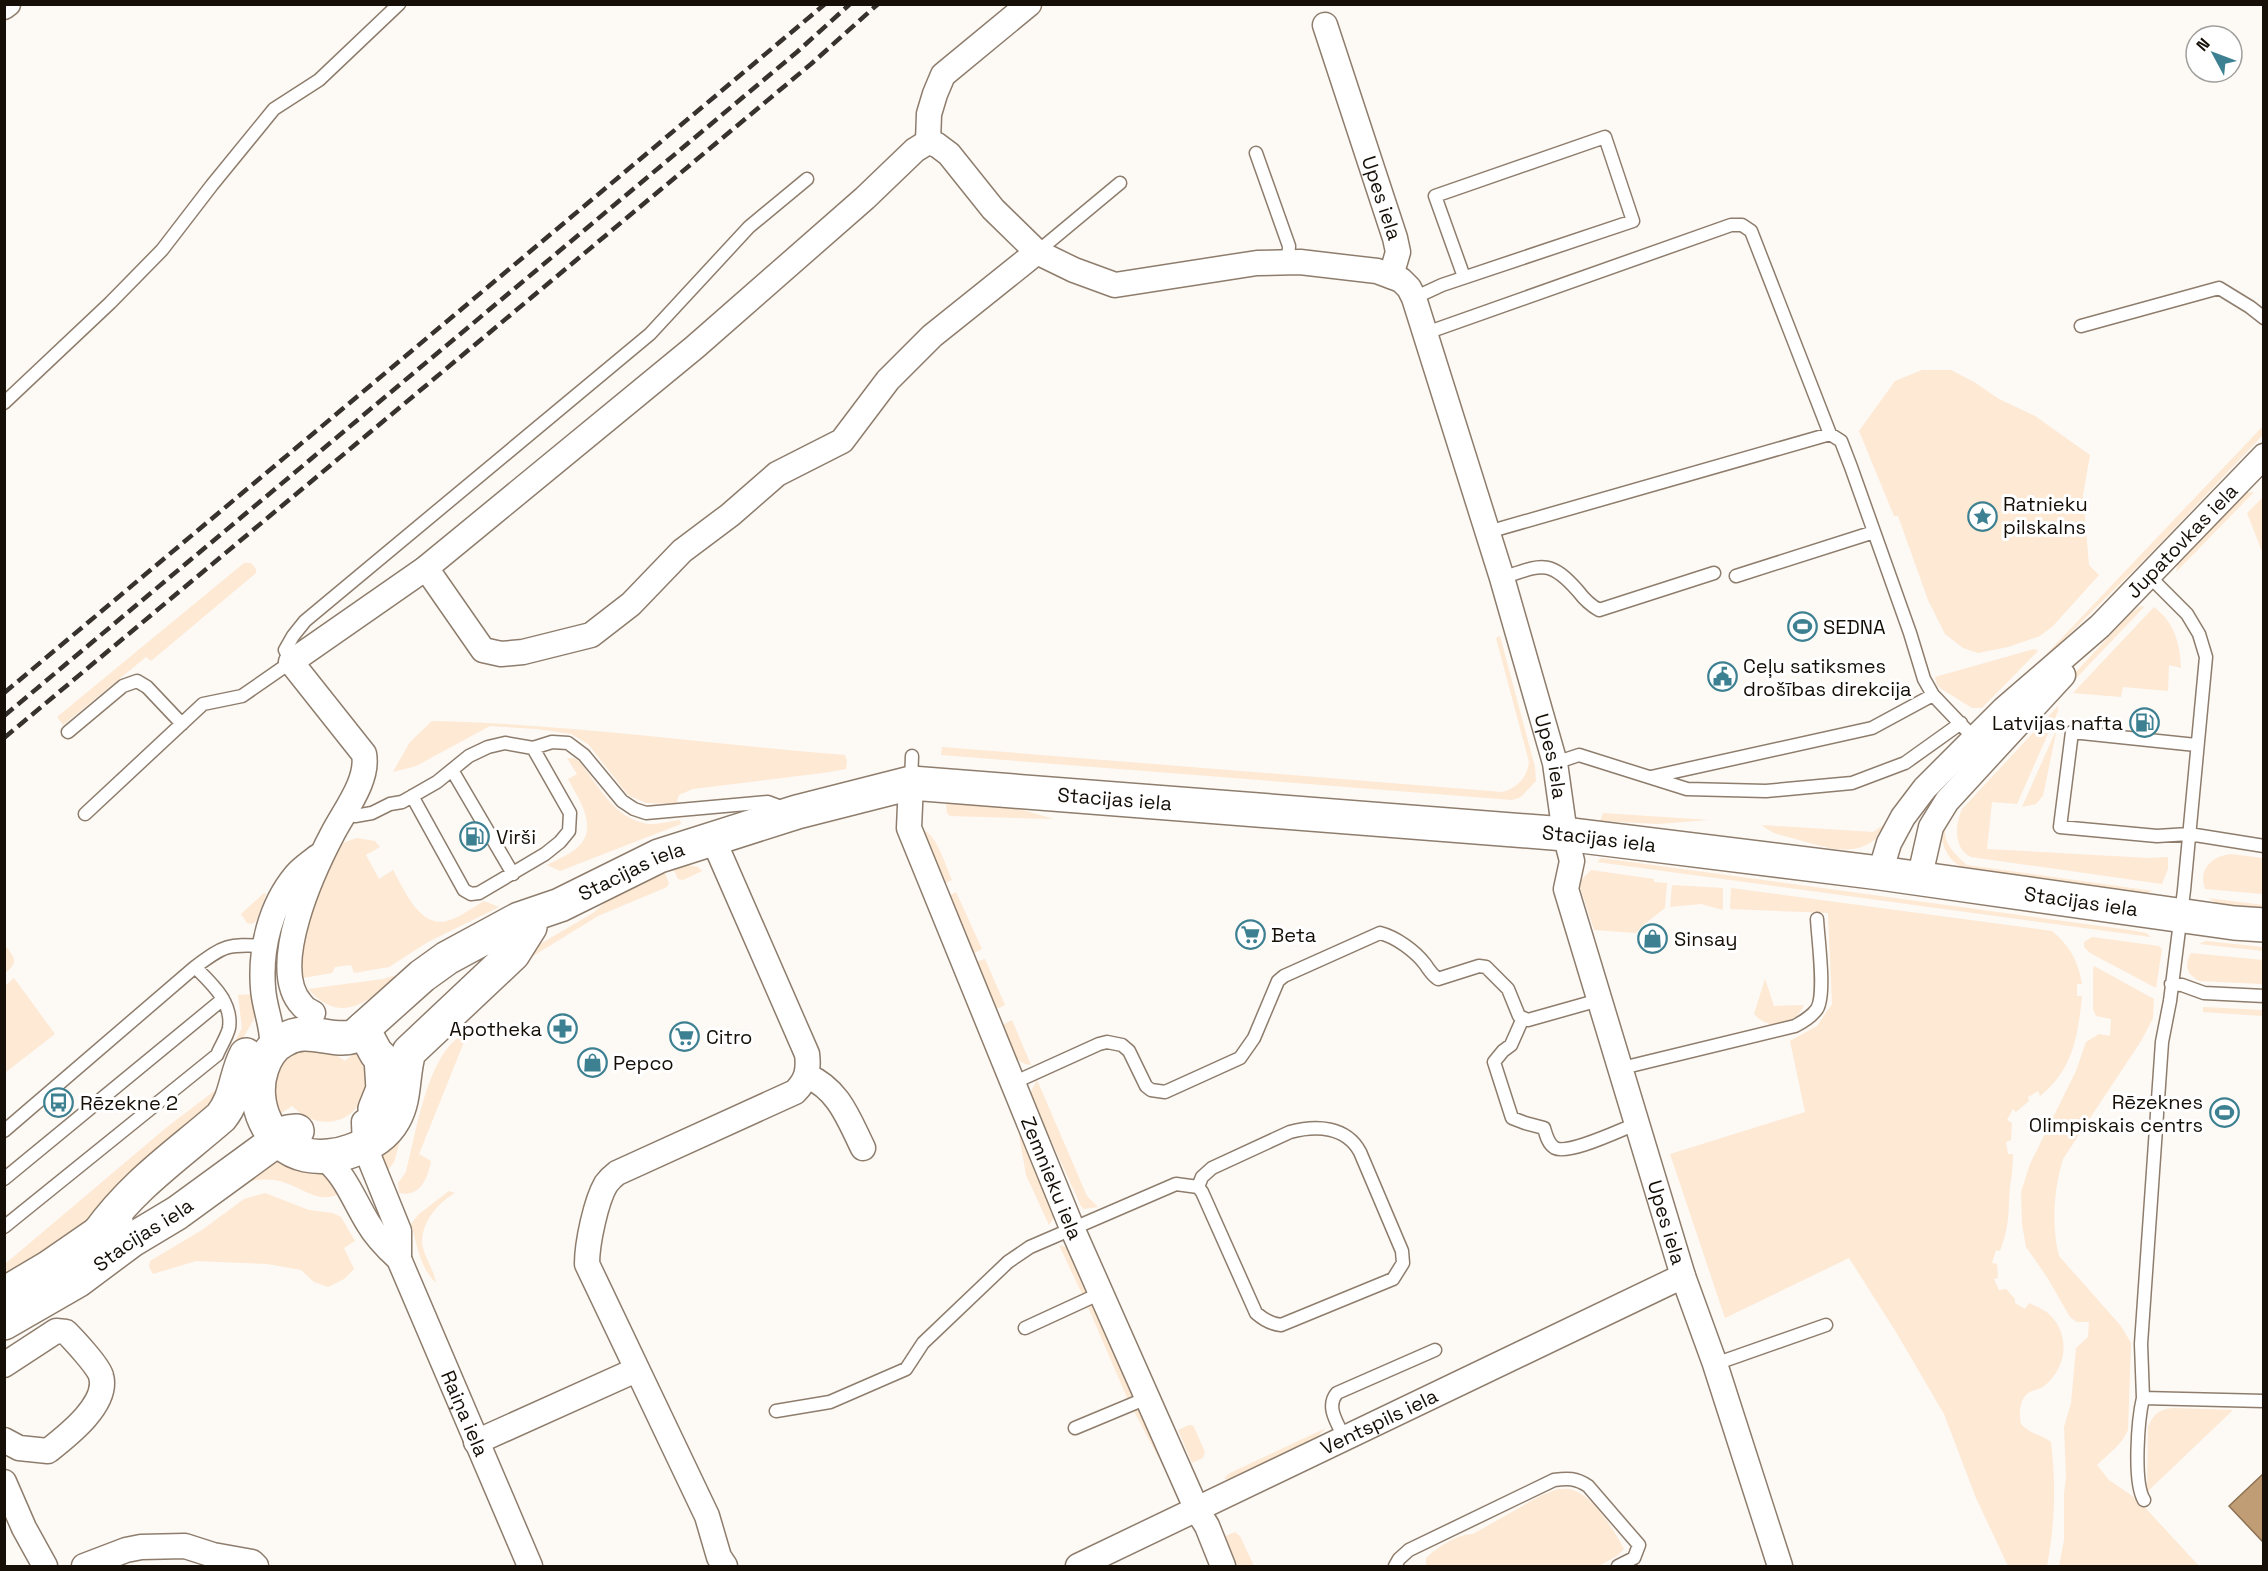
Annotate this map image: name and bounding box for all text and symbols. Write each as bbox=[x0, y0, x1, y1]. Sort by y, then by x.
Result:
north arrow bbox=[2184, 24, 2244, 84]
text: N bbox=[2192, 34, 2215, 55]
street label: Upes iela bbox=[1356, 153, 1408, 243]
street label: Jupatovkas iela bbox=[2121, 478, 2243, 604]
place label: Ratnieku pilskalns bbox=[2003, 491, 2088, 540]
place icon: Ratnieku pilskalns bbox=[1966, 500, 1998, 532]
sports icon: SEDNA bbox=[1786, 611, 1818, 643]
place label: SEDNA bbox=[1823, 614, 1886, 640]
place label: Ceļu satiksmes drošības direkcija bbox=[1743, 653, 1912, 702]
public building icon: Ceļu satiksmes drošības direkcija bbox=[1706, 661, 1738, 693]
fuel station icon: Latvijas nafta bbox=[2128, 707, 2160, 739]
street label: Upes iela bbox=[1528, 710, 1573, 800]
place label: Latvijas nafta bbox=[1992, 710, 2123, 736]
street label: Stacijas iela bbox=[1056, 781, 1173, 816]
street label: Stacijas iela bbox=[1541, 819, 1658, 858]
fuel station icon: Virši bbox=[459, 821, 491, 853]
place label: Virši bbox=[496, 824, 536, 850]
street label: Stacijas iela bbox=[574, 836, 688, 907]
street label: Stacijas iela bbox=[2022, 880, 2140, 922]
supermarket icon: Beta bbox=[1234, 919, 1266, 951]
place label: Beta bbox=[1271, 922, 1316, 948]
shop icon: Sinsay bbox=[1637, 923, 1669, 955]
place label: Sinsay bbox=[1674, 926, 1737, 952]
pharmacy icon: Apotheka bbox=[547, 1013, 579, 1045]
place label: Apotheka bbox=[449, 1016, 542, 1042]
supermarket icon: Citro bbox=[669, 1021, 701, 1053]
place label: Citro bbox=[706, 1024, 752, 1050]
shop icon: Pepco bbox=[576, 1047, 608, 1079]
place label: Pepco bbox=[613, 1050, 674, 1076]
bus stop icon: Rēzekne 2 bbox=[43, 1087, 75, 1119]
place label: Rēzeknes Olimpiskais centrs bbox=[2029, 1089, 2203, 1138]
place label: Rēzekne 2 bbox=[80, 1090, 178, 1116]
sports icon: Rēzeknes Olimpiskais centrs bbox=[2208, 1097, 2240, 1129]
street label: Zemnieku iela bbox=[1015, 1113, 1088, 1244]
street label: Upes iela bbox=[1642, 1177, 1692, 1268]
street label: Stacijas iela bbox=[88, 1192, 198, 1277]
street label: Raiņa iela bbox=[435, 1366, 495, 1460]
street label: Ventspils iela bbox=[1316, 1383, 1442, 1461]

